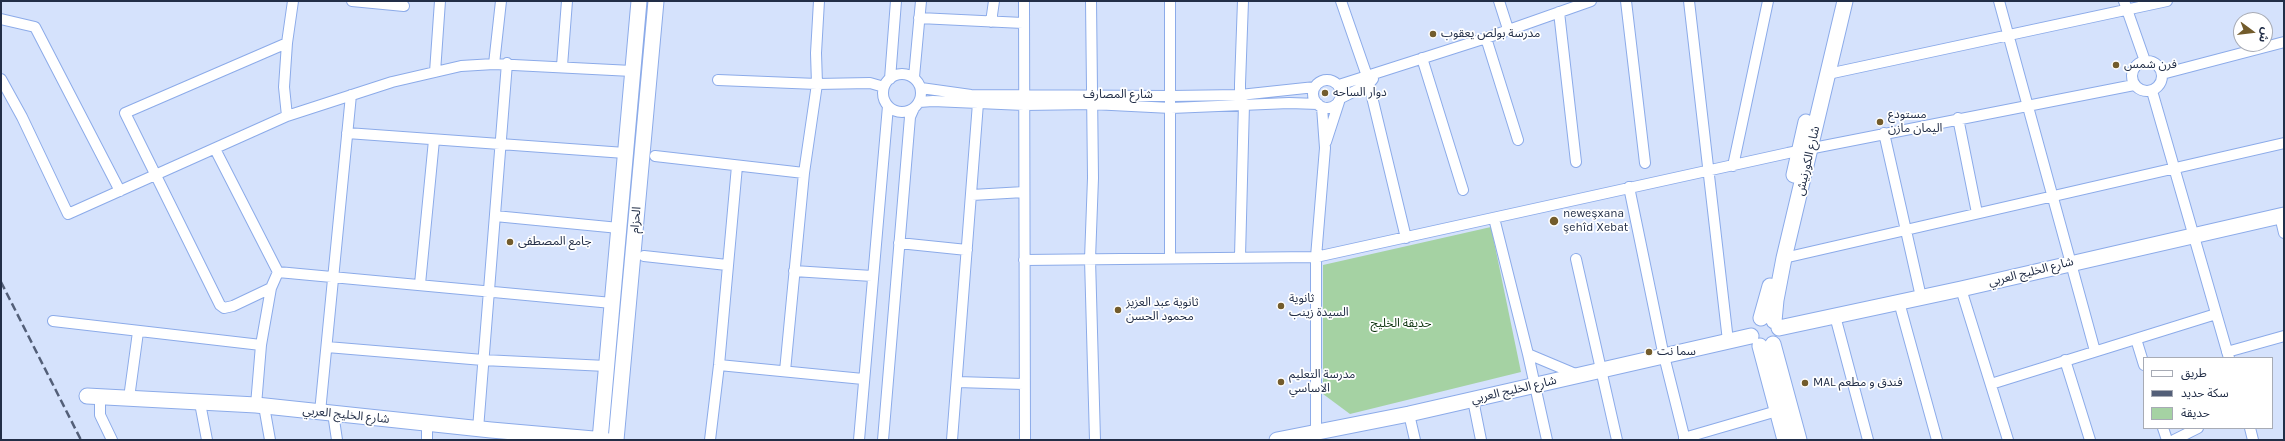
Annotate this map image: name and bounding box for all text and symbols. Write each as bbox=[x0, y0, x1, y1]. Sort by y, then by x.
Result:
north arrow bbox=[2233, 12, 2273, 52]
text: ش bbox=[2256, 26, 2272, 44]
place label: مدرسة بولص يعقوب bbox=[1441, 27, 1540, 41]
marker: مدرسة بولص يعقوب bbox=[1428, 29, 1438, 39]
place label: فرن شمس bbox=[2124, 58, 2177, 72]
marker: فرن شمس bbox=[2111, 60, 2121, 70]
place label: دوار الساحه bbox=[1333, 86, 1387, 100]
street label: شارع المصارف bbox=[1083, 88, 1153, 102]
marker: دوار الساحه bbox=[1320, 88, 1330, 98]
place label: مستودع اليمان مازن bbox=[1888, 108, 1942, 136]
marker: مستودع اليمان مازن bbox=[1875, 117, 1885, 127]
street label: شارع الكورنيش bbox=[1793, 125, 1823, 197]
street label: الحزام bbox=[628, 206, 644, 234]
place label: neweşxana şehîd Xebat bbox=[1563, 207, 1628, 235]
marker: neweşxana şehîd Xebat bbox=[1548, 215, 1560, 227]
place label: جامع المصطفى bbox=[518, 235, 592, 249]
marker: جامع المصطفى bbox=[505, 237, 515, 247]
street label: شارع الخليج العربي bbox=[1987, 254, 2075, 290]
place label: ثانوية السيدة زينب bbox=[1289, 292, 1349, 320]
place label: ثانوية عبد العزيز محمود الحسن bbox=[1126, 296, 1199, 324]
marker: ثانوية السيدة زينب bbox=[1276, 301, 1286, 311]
marker: ثانوية عبد العزيز محمود الحسن bbox=[1113, 305, 1123, 315]
park label: حديقة الخليج bbox=[1370, 317, 1432, 331]
place label: سما نت bbox=[1657, 345, 1696, 359]
marker: سما نت bbox=[1644, 347, 1654, 357]
legend bbox=[2143, 357, 2273, 429]
text: طريق bbox=[2181, 366, 2207, 380]
place label: مدرسة التعليم الاساسي bbox=[1289, 368, 1355, 396]
street label: شارع الخليج العربي bbox=[1470, 373, 1558, 407]
place label: MAL فندق و مطعم bbox=[1813, 376, 1903, 390]
marker: مدرسة التعليم الاساسي bbox=[1276, 377, 1286, 387]
marker: MAL فندق و مطعم bbox=[1800, 378, 1810, 388]
text: سكة حديد bbox=[2181, 386, 2229, 400]
street label: شارع الخليج العربي bbox=[302, 403, 390, 427]
text: حديقة bbox=[2181, 406, 2210, 420]

